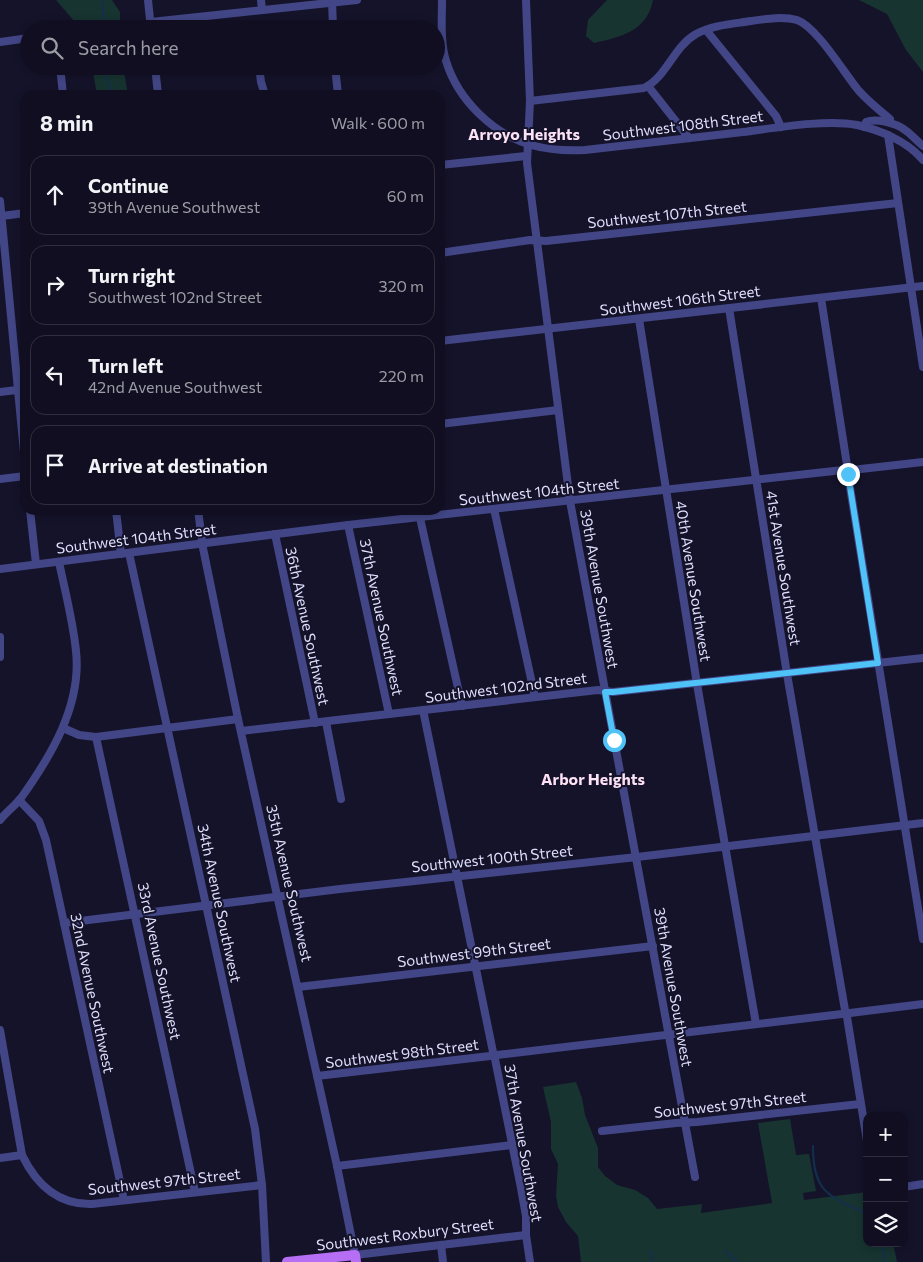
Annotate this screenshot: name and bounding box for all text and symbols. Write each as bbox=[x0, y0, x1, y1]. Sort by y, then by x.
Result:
search box bbox=[20, 20, 445, 75]
icon: search bbox=[38, 34, 66, 62]
text: Search here bbox=[78, 36, 178, 59]
street label: Southwest 108th Street bbox=[602, 106, 764, 144]
text: 8 min bbox=[40, 110, 93, 135]
text: Walk · 600 m bbox=[331, 113, 425, 132]
district label: Arroyo Heights bbox=[468, 124, 580, 143]
text: Continue bbox=[88, 174, 168, 197]
icon: ahead bbox=[41, 181, 69, 209]
text: 60 m bbox=[387, 186, 424, 205]
text: 39th Avenue Southwest bbox=[88, 197, 260, 216]
street label: Southwest 107th Street bbox=[586, 197, 748, 231]
text: Turn right bbox=[88, 264, 175, 287]
icon: right bbox=[41, 271, 69, 299]
text: 320 m bbox=[379, 276, 424, 295]
street label: Southwest 106th Street bbox=[599, 281, 761, 319]
text: Southwest 102nd Street bbox=[88, 287, 262, 306]
text: Turn left bbox=[88, 354, 163, 377]
icon: left bbox=[41, 361, 69, 389]
text: 220 m bbox=[379, 366, 424, 385]
text: 42nd Avenue Southwest bbox=[88, 377, 262, 396]
icon: arrive bbox=[41, 451, 69, 479]
text: Arrive at destination bbox=[88, 454, 268, 477]
route end bbox=[837, 463, 860, 486]
street label: Southwest 104th Street bbox=[458, 474, 620, 508]
street label: 41st Avenue Southwest bbox=[763, 489, 805, 647]
street label: 40th Avenue Southwest bbox=[672, 499, 716, 663]
street label: 39th Avenue Southwest bbox=[577, 508, 623, 670]
street label: Southwest 104th Street bbox=[55, 519, 217, 557]
street label: 37th Avenue Southwest bbox=[357, 537, 407, 697]
street label: 36th Avenue Southwest bbox=[282, 545, 334, 707]
street label: Southwest 102nd Street bbox=[424, 668, 588, 706]
route start bbox=[603, 729, 626, 752]
district label: Arbor Heights bbox=[541, 769, 645, 788]
street label: 35th Avenue Southwest bbox=[263, 803, 317, 963]
street label: 34th Avenue Southwest bbox=[194, 822, 246, 984]
street label: Southwest 100th Street bbox=[410, 841, 574, 875]
street label: 33rd Avenue Southwest bbox=[135, 881, 185, 1041]
street label: 39th Avenue Southwest bbox=[651, 906, 697, 1068]
street label: 32nd Avenue Southwest bbox=[67, 911, 119, 1075]
street label: Southwest 99th Street bbox=[396, 934, 552, 970]
street label: Southwest 98th Street bbox=[324, 1035, 480, 1071]
street label: 37th Avenue Southwest bbox=[501, 1063, 547, 1223]
street label: Southwest 97th Street bbox=[653, 1087, 807, 1121]
map controls bbox=[863, 1112, 908, 1247]
button: + bbox=[863, 1112, 908, 1157]
button: − bbox=[863, 1157, 908, 1202]
street label: Southwest 97th Street bbox=[87, 1164, 241, 1198]
button: layers bbox=[863, 1202, 908, 1247]
street label: Southwest Roxbury Street bbox=[315, 1214, 495, 1254]

